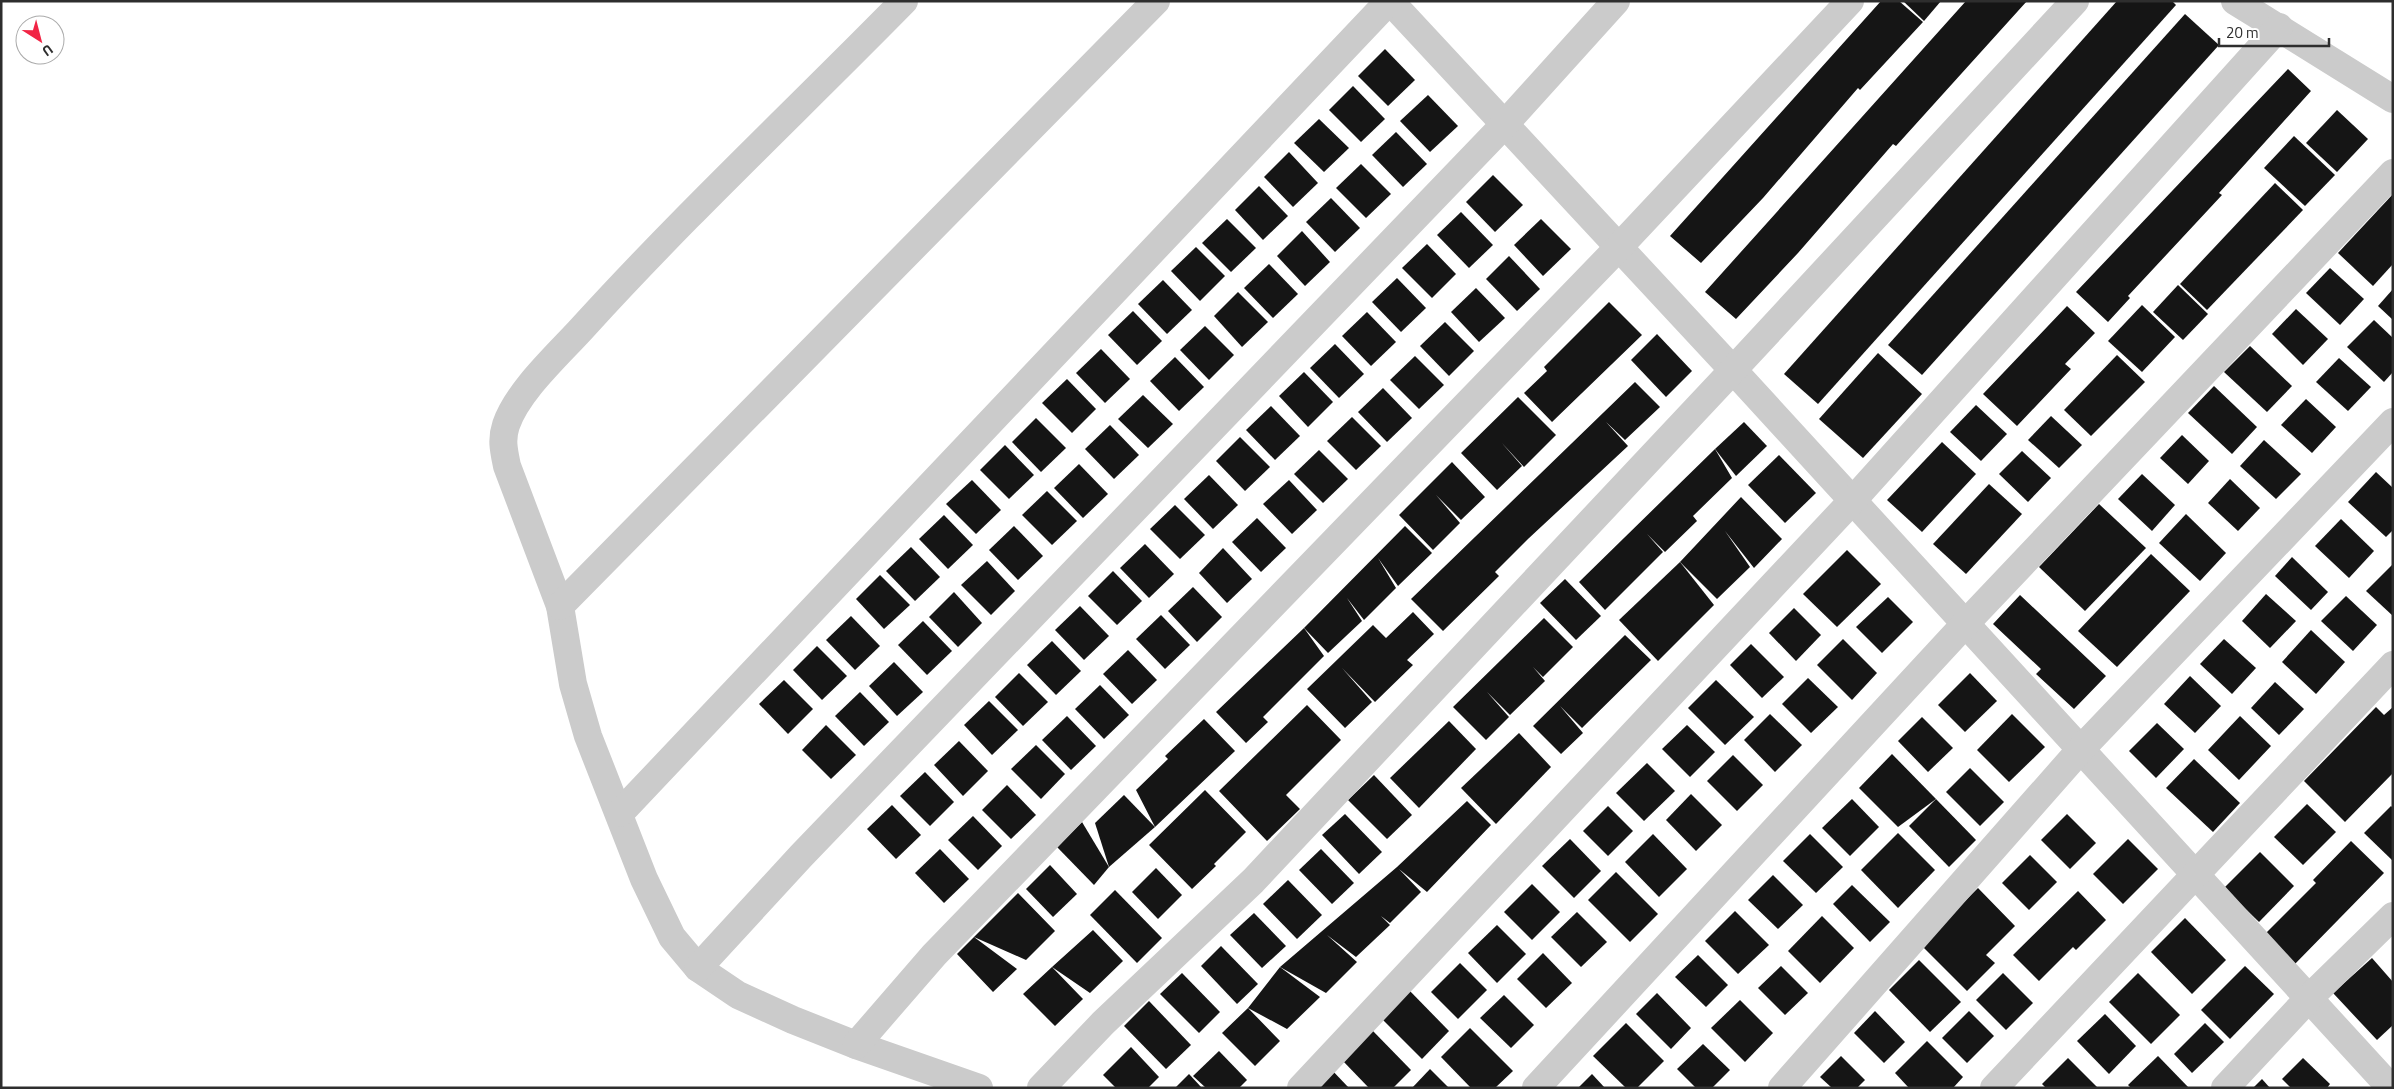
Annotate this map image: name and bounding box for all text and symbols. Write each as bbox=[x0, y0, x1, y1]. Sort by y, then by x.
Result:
north arrow bbox=[15, 15, 65, 65]
scale bar bbox=[2219, 15, 2329, 47]
text: 20 m bbox=[2226, 21, 2259, 44]
text: U bbox=[38, 40, 58, 62]

